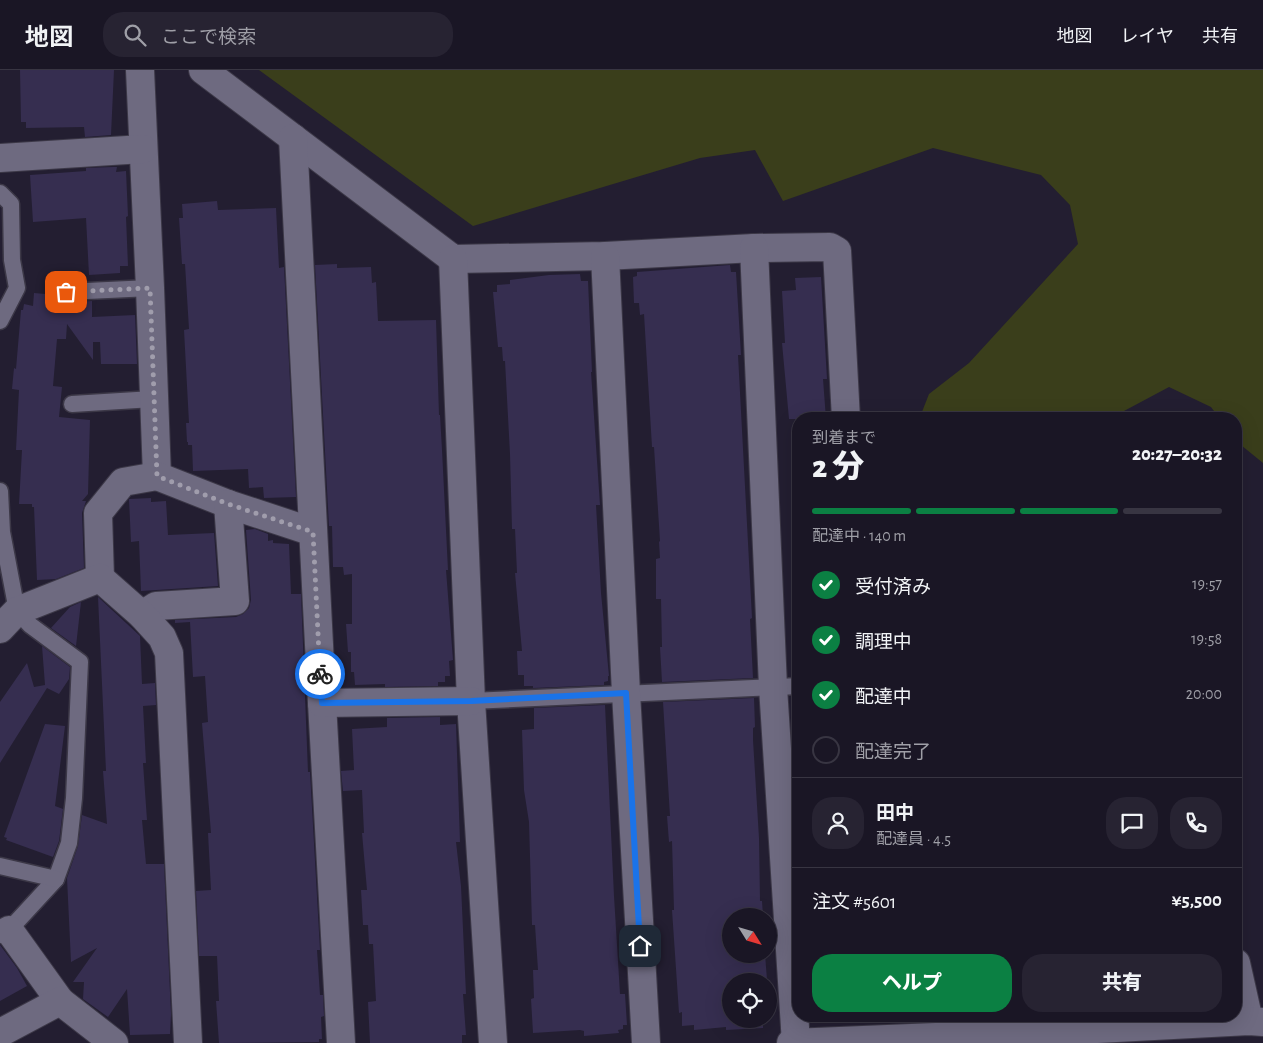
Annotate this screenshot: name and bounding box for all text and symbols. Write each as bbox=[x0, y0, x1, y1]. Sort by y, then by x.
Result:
search box bbox=[103, 12, 453, 57]
icon: search bbox=[121, 21, 149, 49]
text: 地図 bbox=[25, 26, 73, 50]
text: ここで検索 bbox=[161, 28, 256, 47]
text: 地図 bbox=[1057, 28, 1093, 46]
text: レイヤ bbox=[1121, 28, 1174, 46]
text: 共有 bbox=[1202, 28, 1238, 46]
pin bbox=[45, 271, 87, 313]
icon: bag bbox=[52, 278, 80, 306]
text: 到着まで bbox=[812, 430, 876, 446]
text: 20:27–20:32 bbox=[1132, 445, 1222, 464]
text: 2 分 bbox=[812, 451, 864, 483]
text: 配達中 · 140 m bbox=[812, 528, 906, 544]
icon: check bbox=[812, 571, 840, 599]
text: 19:57 bbox=[1192, 576, 1222, 592]
text: 受付済み bbox=[855, 578, 931, 597]
icon: check bbox=[812, 626, 840, 654]
text: 19:58 bbox=[1191, 631, 1222, 647]
text: 調理中 bbox=[855, 633, 912, 652]
courier bbox=[295, 649, 345, 699]
icon: bike bbox=[306, 660, 334, 688]
icon: check bbox=[812, 681, 840, 709]
text: 20:00 bbox=[1186, 686, 1222, 702]
text: 配達中 bbox=[855, 688, 912, 707]
text: 配達完了 bbox=[855, 743, 931, 762]
button: person bbox=[812, 797, 864, 849]
button: chat bbox=[1106, 797, 1158, 849]
button: phone bbox=[1170, 797, 1222, 849]
text: 田中 bbox=[876, 804, 914, 823]
text: 配達員 · 4.5 bbox=[876, 831, 951, 847]
text: ¥5,500 bbox=[1171, 891, 1222, 910]
text: 注文 #5601 bbox=[812, 893, 896, 912]
north arrow bbox=[722, 908, 778, 962]
map controls bbox=[722, 908, 777, 1028]
pin bbox=[619, 925, 661, 967]
icon: home bbox=[626, 932, 654, 960]
button: ヘルプ bbox=[812, 954, 1012, 1012]
button: 共有 bbox=[1022, 954, 1222, 1012]
button: locate bbox=[722, 973, 777, 1028]

